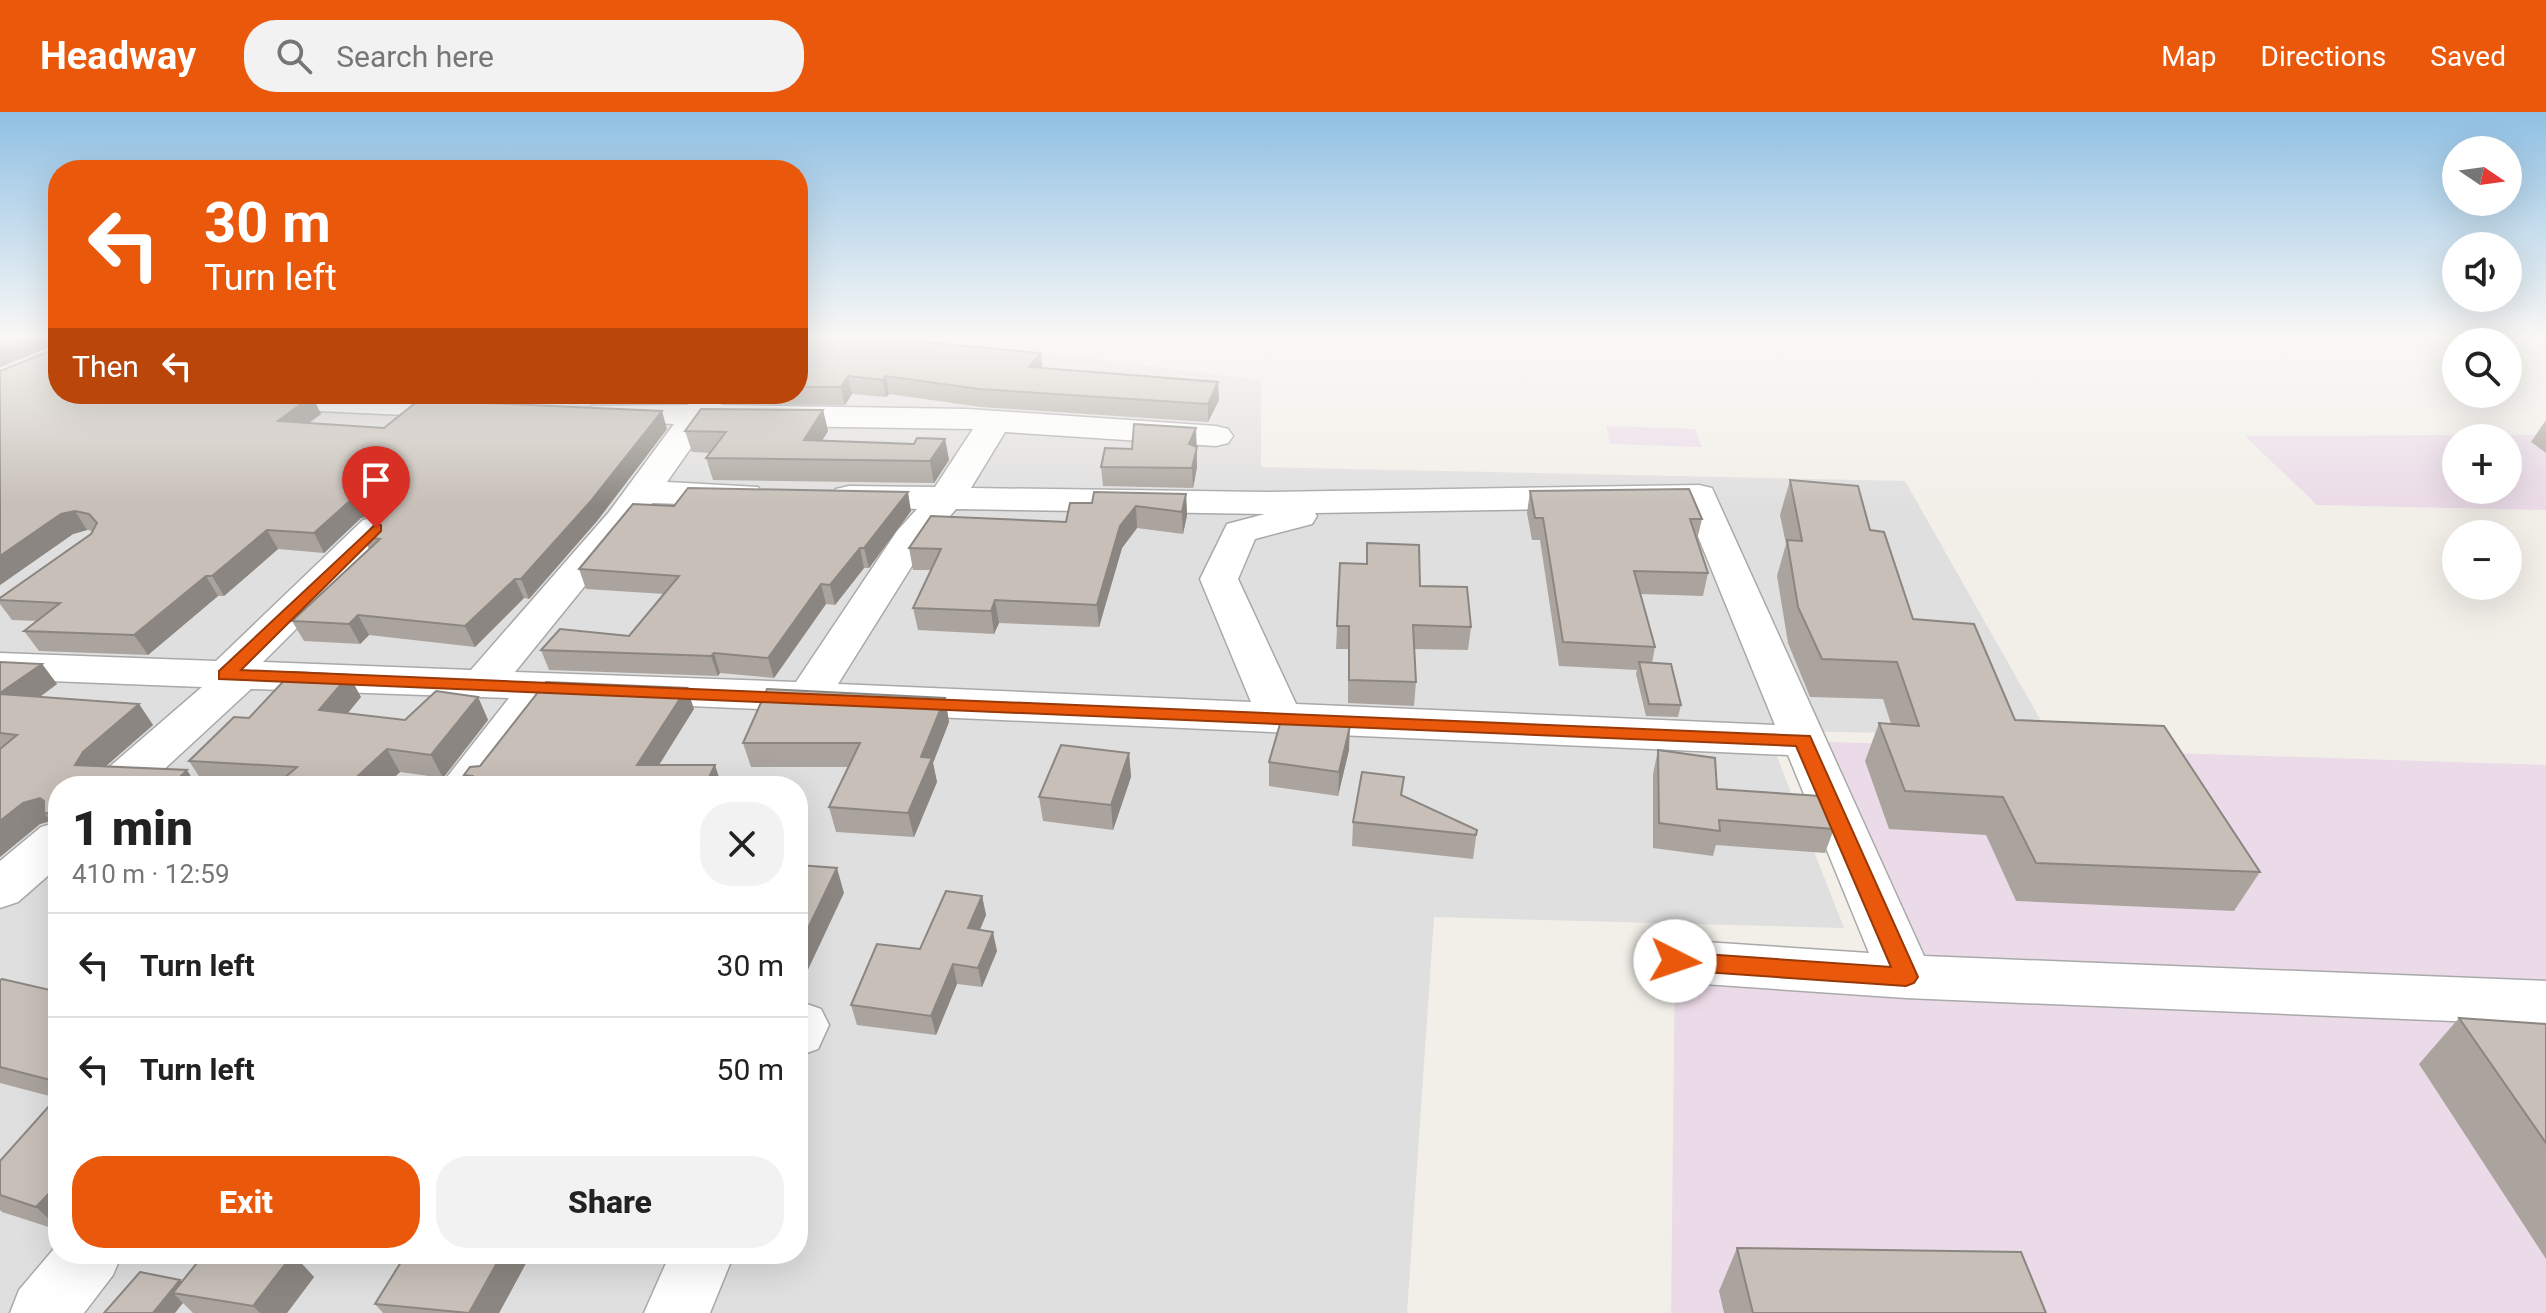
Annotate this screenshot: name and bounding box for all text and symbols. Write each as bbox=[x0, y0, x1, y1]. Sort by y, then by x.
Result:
search box bbox=[244, 20, 804, 92]
text: Headway bbox=[40, 34, 196, 78]
icon: search bbox=[272, 34, 316, 78]
text: Search here bbox=[336, 39, 494, 74]
text: Map bbox=[2161, 40, 2217, 73]
text: Directions bbox=[2261, 40, 2386, 73]
text: Saved bbox=[2430, 40, 2506, 73]
north arrow bbox=[2442, 136, 2522, 216]
map controls bbox=[2442, 136, 2522, 600]
text: 30 m bbox=[204, 190, 331, 256]
icon: left bbox=[72, 192, 176, 296]
button: sound bbox=[2442, 232, 2522, 312]
text: Turn left bbox=[204, 257, 337, 299]
button: search bbox=[2442, 328, 2522, 408]
icon: left bbox=[155, 344, 199, 388]
text: Then bbox=[72, 349, 139, 384]
button: + bbox=[2442, 424, 2522, 504]
pin bbox=[342, 446, 410, 528]
icon: arrive bbox=[354, 458, 398, 502]
button: − bbox=[2442, 520, 2522, 600]
text: 1 min bbox=[72, 800, 193, 857]
button: close bbox=[700, 802, 784, 886]
text: 410 m · 12:59 bbox=[72, 859, 230, 889]
position arrow bbox=[1633, 919, 1717, 1003]
icon: left bbox=[72, 943, 116, 987]
text: Turn left bbox=[140, 948, 255, 983]
text: 30 m bbox=[717, 948, 784, 983]
icon: left bbox=[72, 1047, 116, 1091]
text: Turn left bbox=[140, 1052, 255, 1087]
text: 50 m bbox=[717, 1052, 784, 1087]
button: Exit bbox=[72, 1156, 420, 1248]
button: Share bbox=[436, 1156, 784, 1248]

